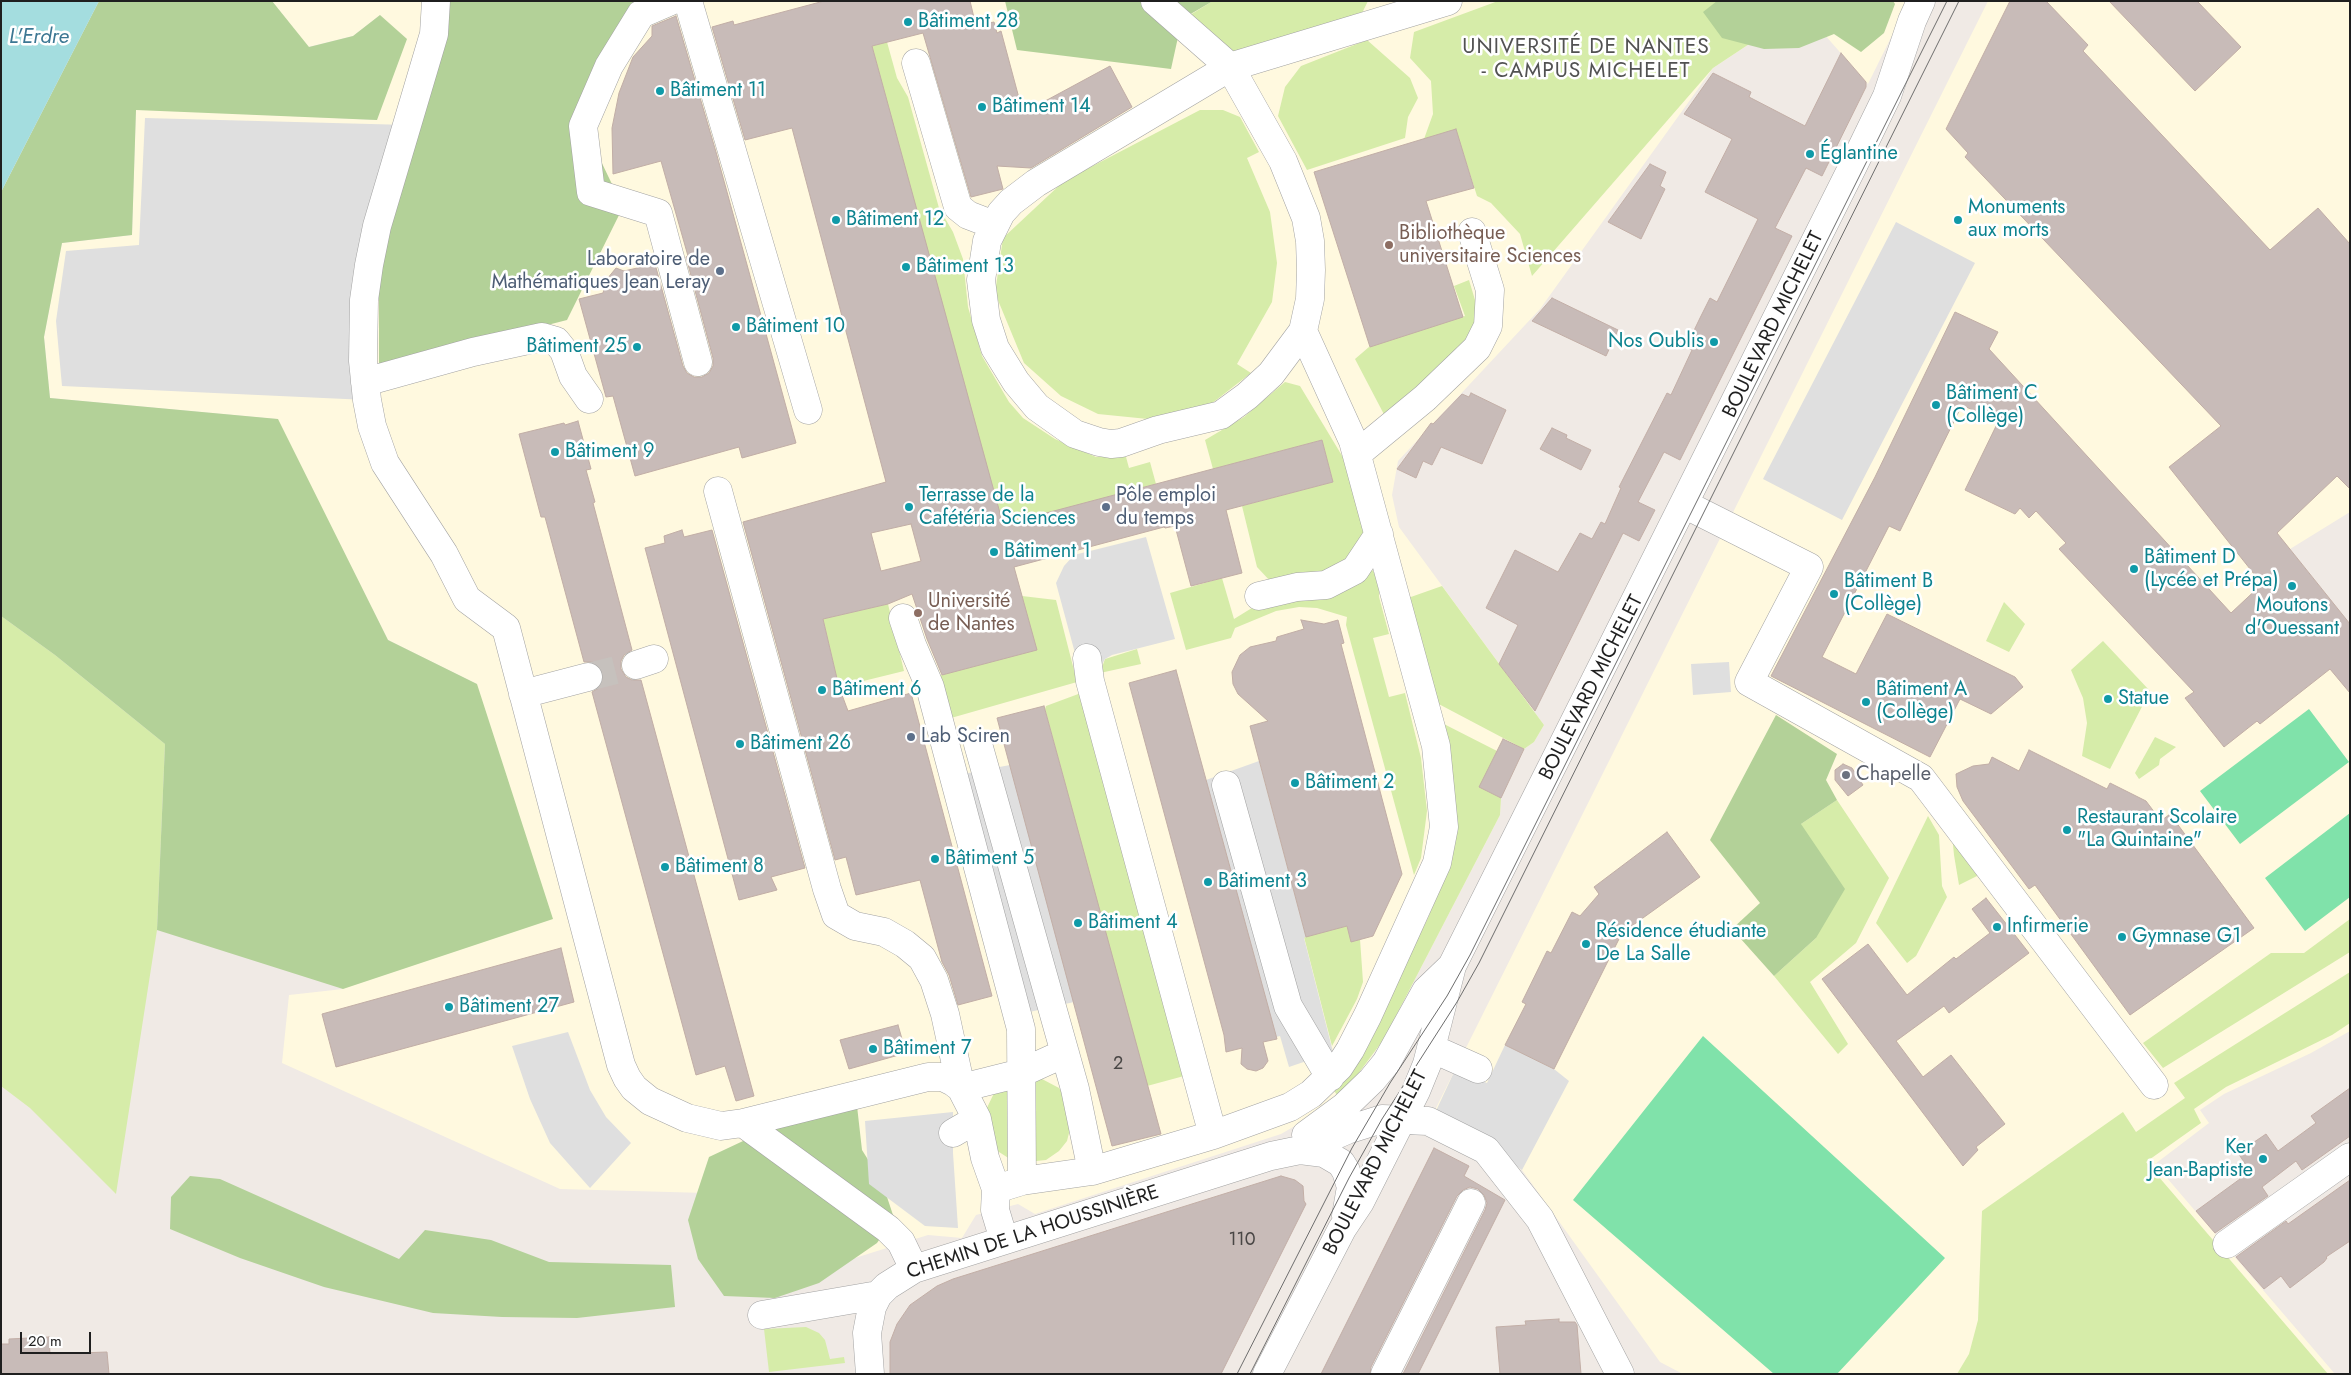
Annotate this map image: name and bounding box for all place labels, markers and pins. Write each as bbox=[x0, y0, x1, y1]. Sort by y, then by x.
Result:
place label: Bâtiment 28 bbox=[918, 10, 1018, 34]
marker: Bâtiment 28 bbox=[902, 16, 914, 28]
place label: Bâtiment 11 bbox=[670, 79, 766, 103]
marker: Bâtiment 11 bbox=[654, 85, 666, 97]
place label: Bâtiment 14 bbox=[992, 95, 1091, 119]
marker: Bâtiment 14 bbox=[976, 101, 988, 113]
place label: Églantine bbox=[1820, 142, 1898, 166]
marker: Églantine bbox=[1804, 148, 1816, 160]
place label: Monuments aux morts bbox=[1968, 196, 2065, 243]
place label: Bâtiment 12 bbox=[846, 208, 944, 232]
marker: Bâtiment 12 bbox=[830, 214, 842, 226]
marker: Monuments aux morts bbox=[1952, 214, 1964, 226]
place label: Bibliothèque universitaire Sciences bbox=[1399, 222, 1581, 269]
marker: Bibliothèque universitaire Sciences bbox=[1383, 239, 1395, 251]
place label: Laboratoire de Mathématiques Jean Leray bbox=[491, 248, 710, 295]
place label: Bâtiment 13 bbox=[916, 255, 1014, 279]
marker: Bâtiment 13 bbox=[900, 261, 912, 273]
marker: Laboratoire de Mathématiques Jean Leray bbox=[714, 265, 726, 277]
place label: Bâtiment 10 bbox=[746, 315, 845, 339]
marker: Bâtiment 10 bbox=[730, 321, 742, 333]
place label: Nos Oublis bbox=[1608, 330, 1704, 354]
place label: Bâtiment 25 bbox=[526, 335, 627, 359]
marker: Nos Oublis bbox=[1708, 336, 1720, 348]
marker: Bâtiment 25 bbox=[631, 341, 643, 353]
place label: Bâtiment C (Collège) bbox=[1946, 382, 2038, 429]
marker: Bâtiment C (Collège) bbox=[1930, 399, 1942, 411]
place label: Bâtiment 9 bbox=[565, 440, 655, 464]
marker: Bâtiment 9 bbox=[549, 446, 561, 458]
place label: Terrasse de la Cafétéria Sciences bbox=[919, 484, 1076, 531]
place label: Pôle emploi du temps bbox=[1116, 484, 1216, 531]
marker: Terrasse de la Cafétéria Sciences bbox=[903, 501, 915, 513]
marker: Pôle emploi du temps bbox=[1100, 501, 1112, 513]
place label: Bâtiment 1 bbox=[1004, 540, 1091, 564]
marker: Bâtiment 1 bbox=[988, 546, 1000, 558]
place label: Bâtiment D (Lycée et Prépa) bbox=[2144, 546, 2279, 593]
marker: Bâtiment D (Lycée et Prépa) bbox=[2128, 563, 2140, 575]
place label: Bâtiment B (Collège) bbox=[1844, 570, 1933, 617]
marker: Moutons d'Ouessant bbox=[2286, 580, 2298, 592]
marker: Bâtiment B (Collège) bbox=[1828, 588, 1840, 600]
place label: Université de Nantes bbox=[928, 590, 1014, 637]
place label: Moutons d'Ouessant bbox=[2245, 594, 2339, 641]
marker: Université de Nantes bbox=[912, 607, 924, 619]
place label: Bâtiment 6 bbox=[832, 678, 922, 702]
place label: Bâtiment A (Collège) bbox=[1876, 678, 1967, 725]
marker: Bâtiment 6 bbox=[816, 684, 828, 696]
place label: Statue bbox=[2118, 687, 2169, 711]
marker: Statue bbox=[2102, 693, 2114, 705]
marker: Bâtiment A (Collège) bbox=[1860, 696, 1872, 708]
place label: Lab Sciren bbox=[921, 725, 1010, 749]
marker: Lab Sciren bbox=[905, 731, 917, 743]
place label: Bâtiment 26 bbox=[750, 732, 851, 756]
marker: Bâtiment 26 bbox=[734, 738, 746, 750]
place label: Chapelle bbox=[1856, 763, 1931, 787]
marker: Chapelle bbox=[1840, 769, 1852, 781]
place label: Bâtiment 2 bbox=[1305, 771, 1394, 795]
marker: Bâtiment 2 bbox=[1289, 777, 1301, 789]
place label: Restaurant Scolaire "La Quintaine" bbox=[2077, 806, 2237, 853]
marker: Restaurant Scolaire "La Quintaine" bbox=[2061, 824, 2073, 836]
place label: Bâtiment 5 bbox=[945, 847, 1034, 871]
marker: Bâtiment 5 bbox=[929, 853, 941, 865]
place label: Bâtiment 8 bbox=[675, 855, 764, 879]
marker: Bâtiment 8 bbox=[659, 861, 671, 873]
place label: Bâtiment 3 bbox=[1218, 870, 1307, 894]
marker: Bâtiment 3 bbox=[1202, 876, 1214, 888]
place label: Bâtiment 4 bbox=[1088, 911, 1178, 935]
place label: Infirmerie bbox=[2007, 915, 2088, 939]
marker: Bâtiment 4 bbox=[1072, 917, 1084, 929]
place label: Résidence étudiante De La Salle bbox=[1596, 920, 1766, 967]
marker: Infirmerie bbox=[1991, 921, 2003, 933]
place label: Gymnase G1 bbox=[2132, 925, 2241, 949]
marker: Gymnase G1 bbox=[2116, 931, 2128, 943]
marker: Résidence étudiante De La Salle bbox=[1580, 938, 1592, 950]
place label: Bâtiment 27 bbox=[459, 995, 559, 1019]
marker: Bâtiment 27 bbox=[443, 1001, 455, 1013]
place label: Bâtiment 7 bbox=[883, 1037, 972, 1061]
marker: Bâtiment 7 bbox=[867, 1043, 879, 1055]
place label: Ker Jean-Baptiste bbox=[2148, 1136, 2253, 1183]
marker: Ker Jean-Baptiste bbox=[2257, 1153, 2269, 1165]

